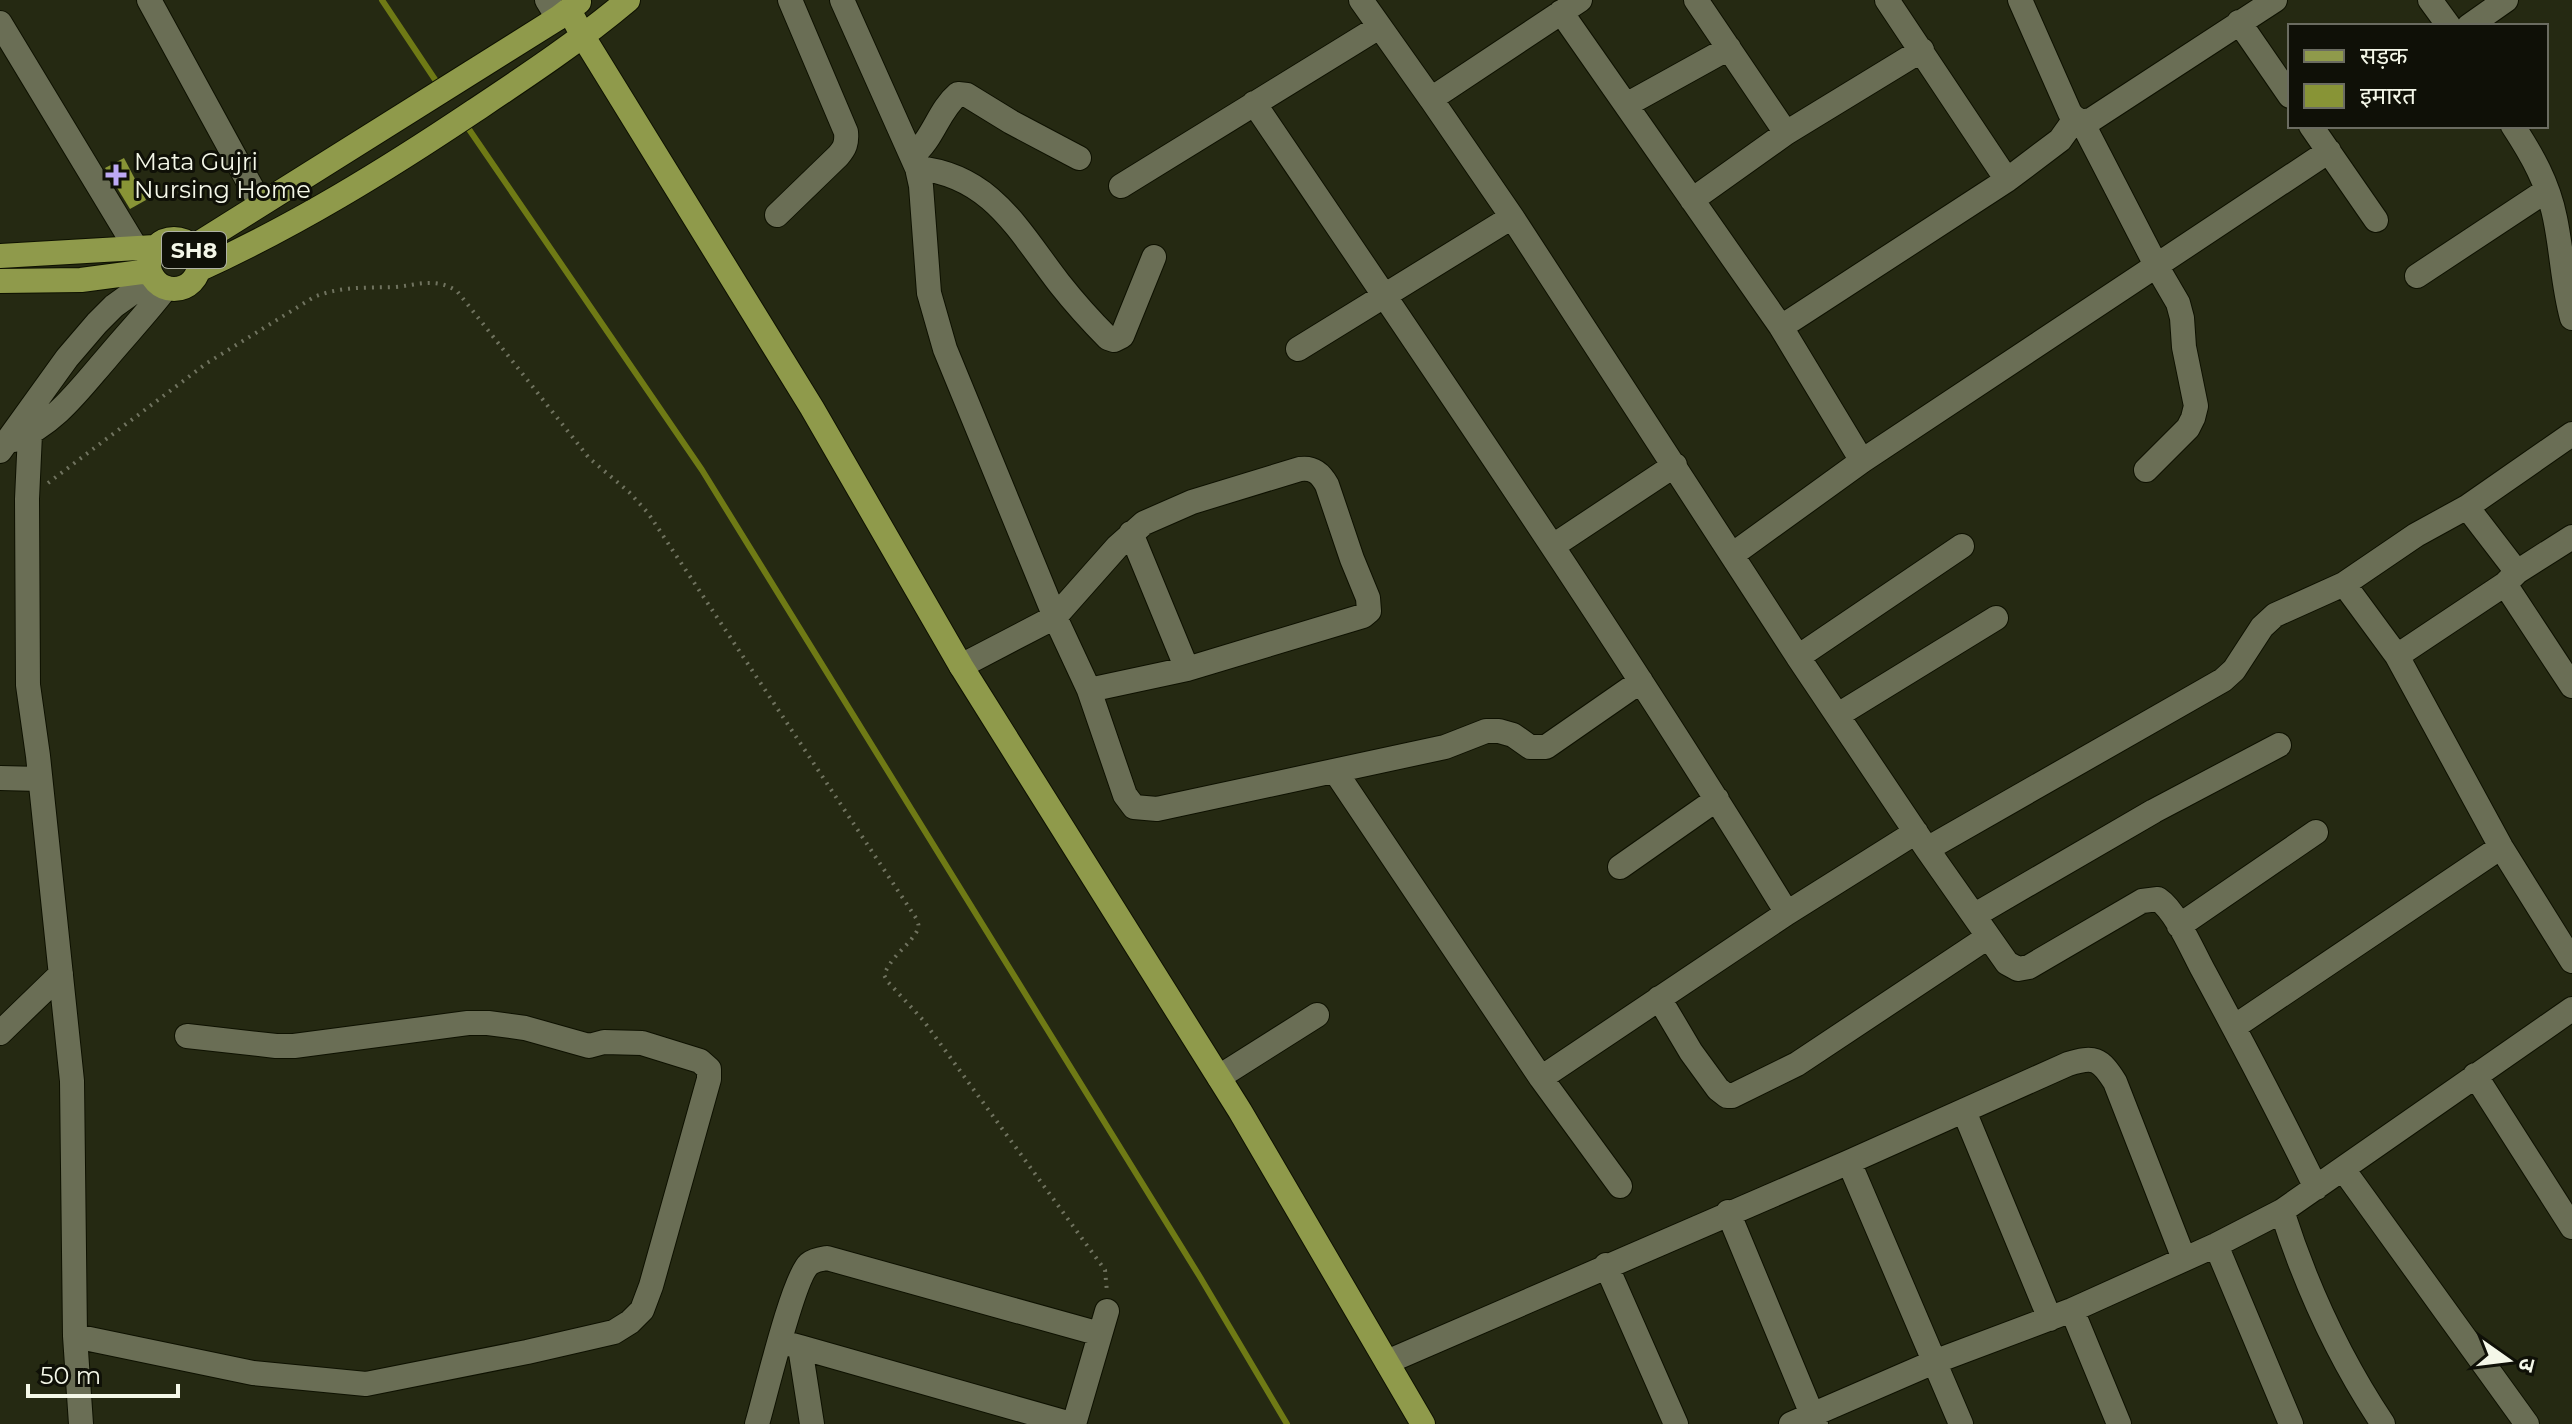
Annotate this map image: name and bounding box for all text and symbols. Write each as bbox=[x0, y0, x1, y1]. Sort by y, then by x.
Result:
legend bbox=[2288, 24, 2548, 128]
text: सड़क bbox=[2360, 41, 2408, 70]
text: इमारत bbox=[2360, 81, 2417, 110]
place label: Mata Gujri Nursing Home bbox=[134, 147, 311, 204]
marker: Mata Gujri Nursing Home bbox=[105, 164, 127, 186]
road number: SH8 bbox=[162, 232, 226, 268]
north arrow bbox=[2468, 1320, 2548, 1400]
scale bar bbox=[28, 1348, 178, 1398]
text: उ bbox=[2512, 1355, 2542, 1375]
text: 50 m bbox=[40, 1361, 101, 1390]

